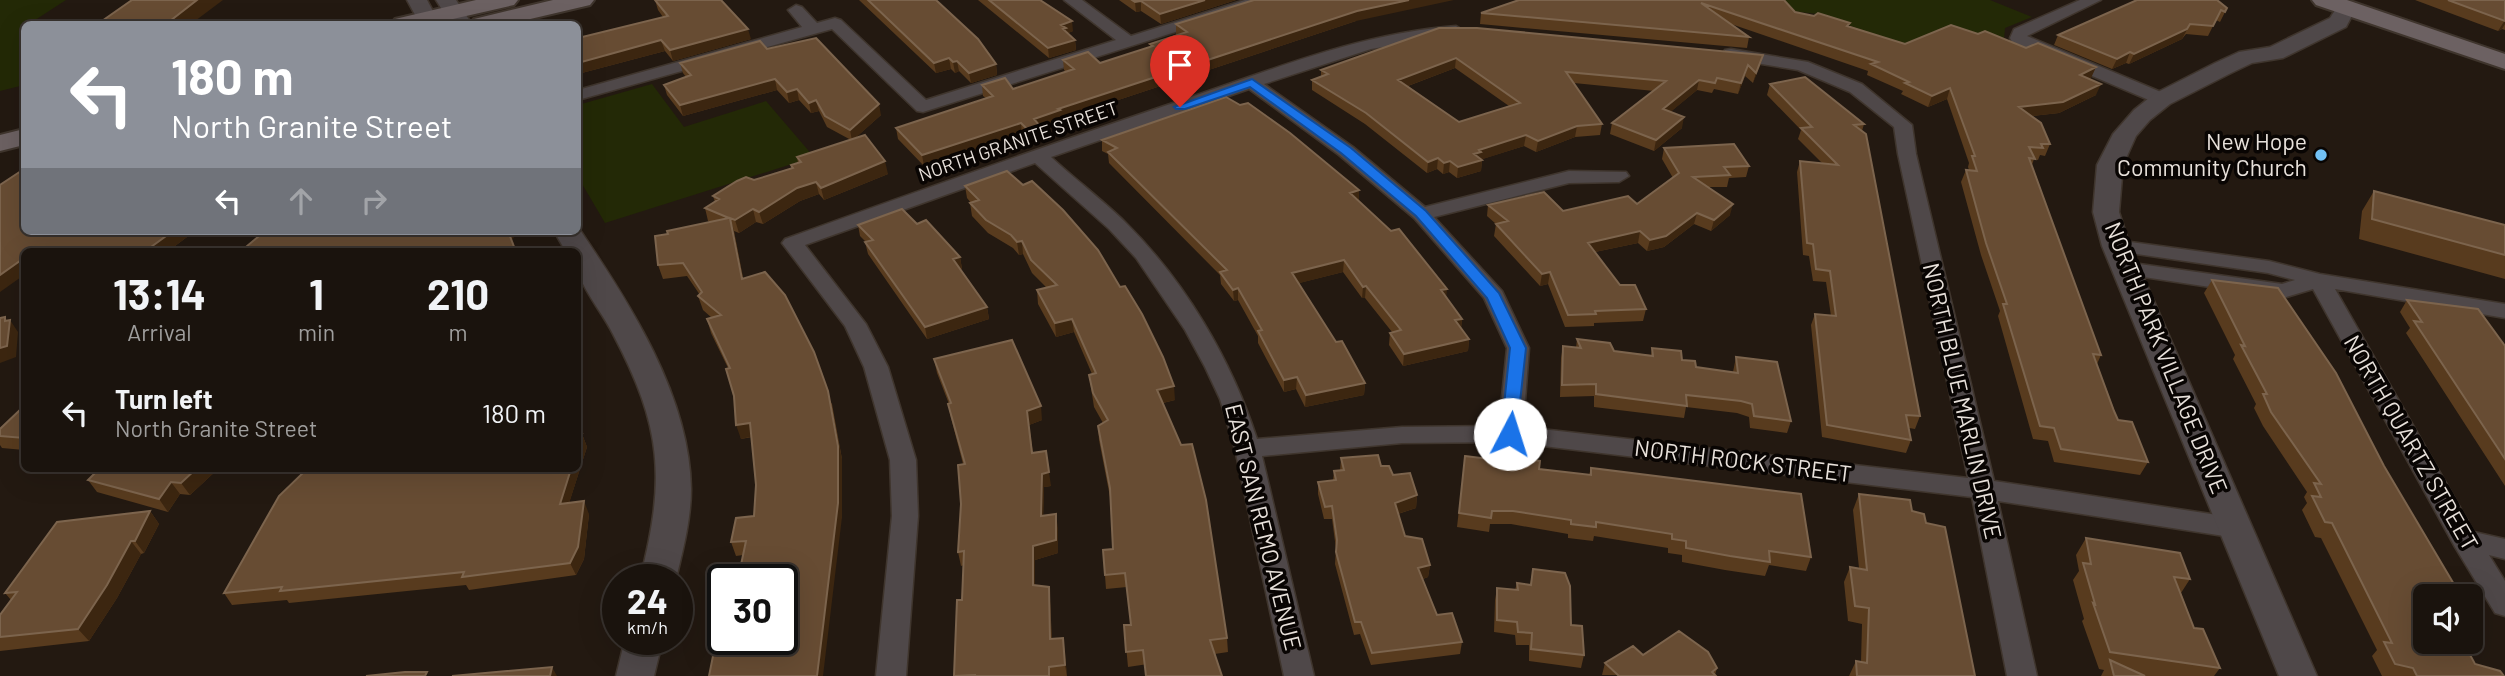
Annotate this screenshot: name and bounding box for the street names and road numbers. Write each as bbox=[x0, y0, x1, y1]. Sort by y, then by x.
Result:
street label: NORTH GRANITE STREET bbox=[915, 96, 1121, 186]
street label: NORTH PARK VILLAGE DRIVE bbox=[2099, 218, 2234, 498]
street label: NORTH BLUE MARLIN DRIVE bbox=[1918, 260, 2008, 542]
street label: NORTH QUARTZ STREET bbox=[2339, 330, 2485, 555]
street label: EAST SAN REMO AVENUE bbox=[1220, 401, 1308, 653]
street label: NORTH ROCK STREET bbox=[1633, 433, 1853, 487]

